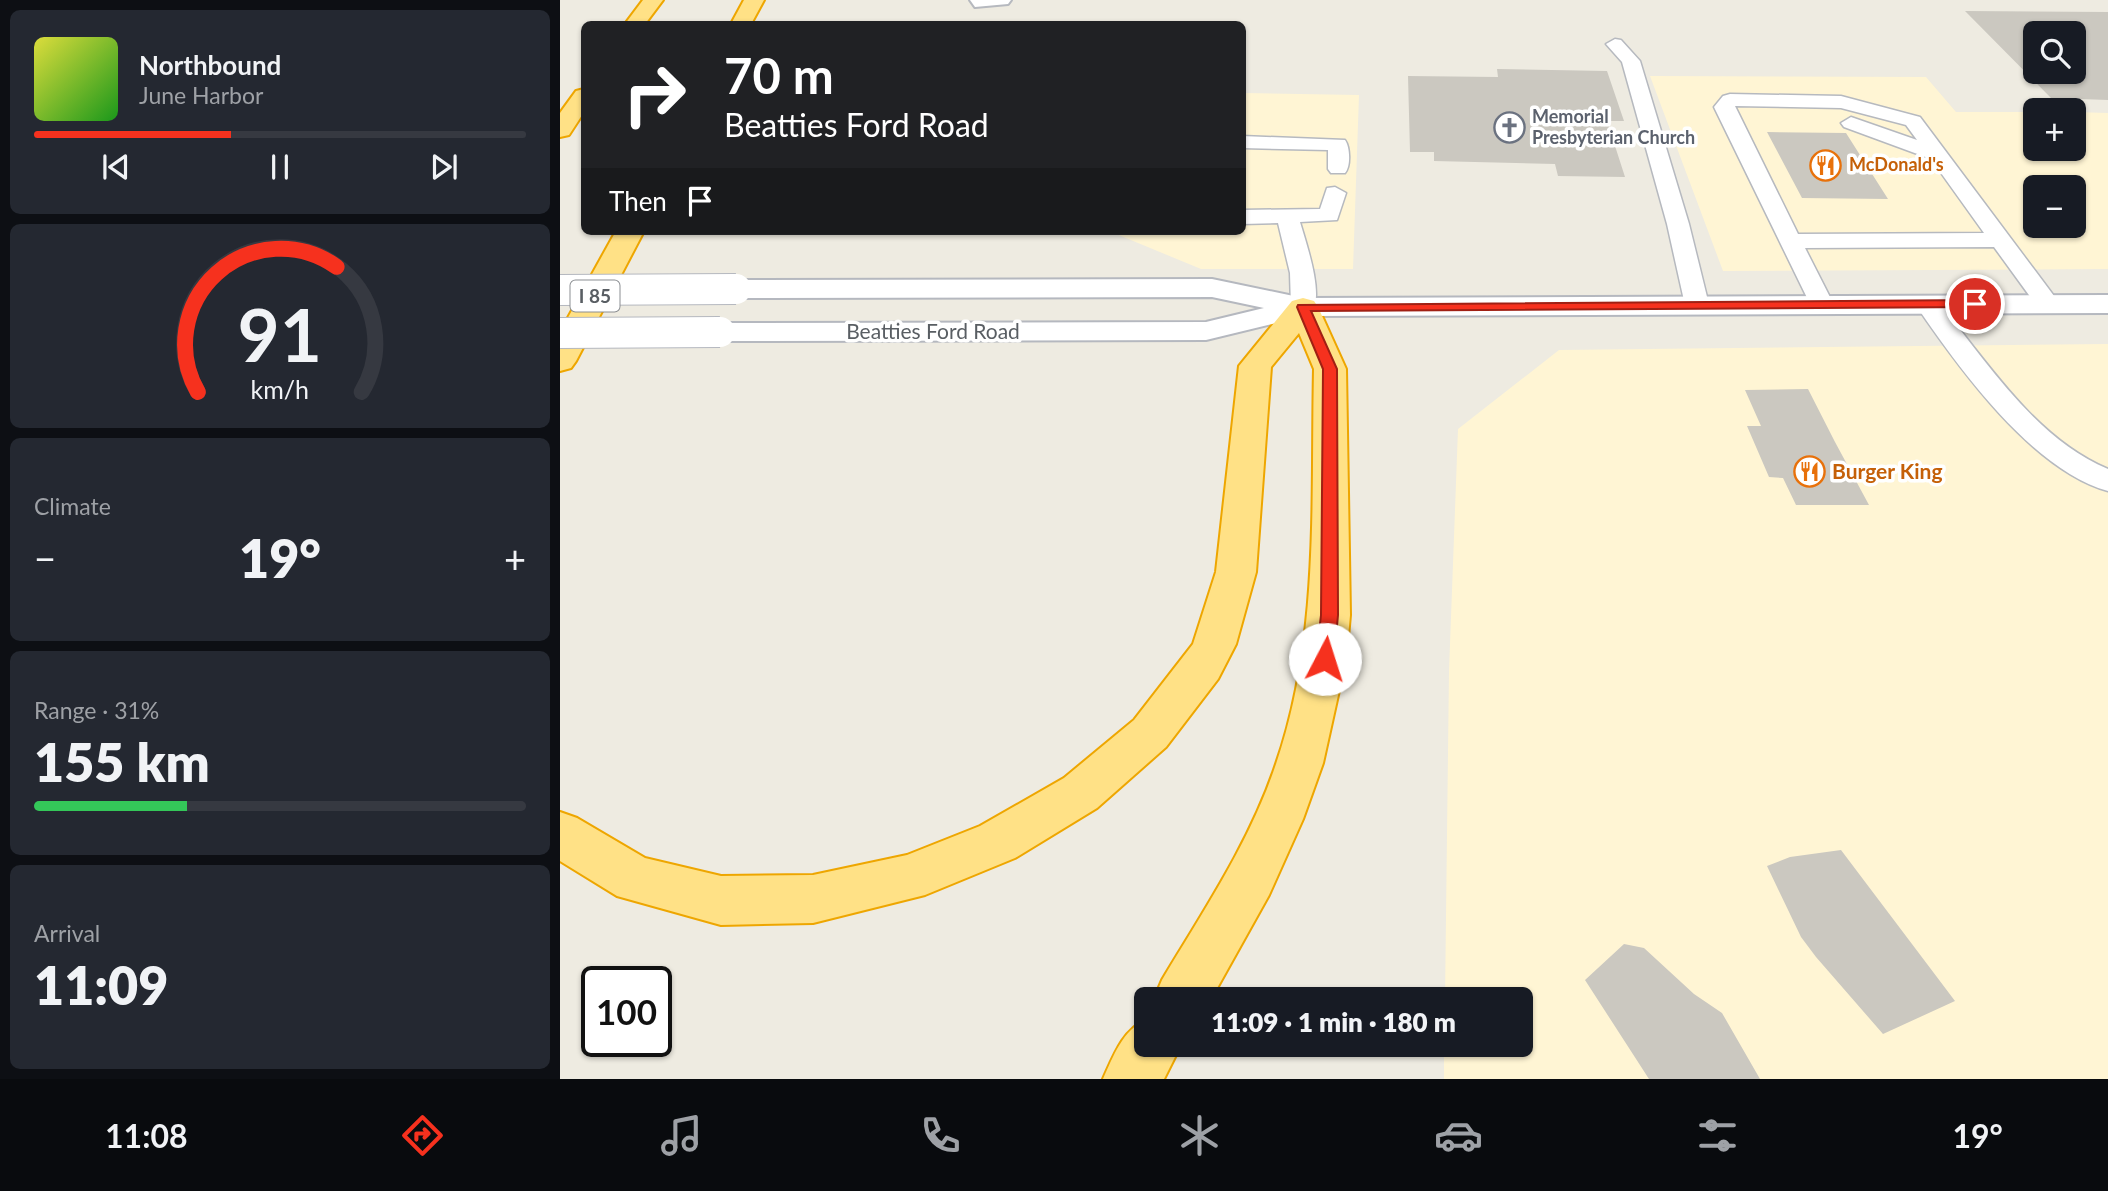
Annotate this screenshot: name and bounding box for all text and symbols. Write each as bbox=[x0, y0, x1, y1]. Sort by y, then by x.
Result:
map controls bbox=[2023, 21, 2086, 238]
button: search bbox=[2023, 21, 2086, 84]
text: 70 m bbox=[724, 46, 834, 104]
text: Northbound bbox=[139, 49, 281, 81]
icon: right bbox=[609, 49, 700, 140]
text: June Harbor bbox=[139, 81, 263, 109]
button: + bbox=[2023, 98, 2086, 161]
text: Beatties Ford Road bbox=[724, 105, 989, 144]
place label: Memorial Presbyterian Church bbox=[1532, 105, 1695, 148]
church icon: Memorial Presbyterian Church bbox=[1492, 110, 1526, 144]
icon: previous bbox=[97, 148, 135, 186]
icon: pause bbox=[261, 148, 299, 186]
icon: next bbox=[425, 148, 463, 186]
restaurant icon: McDonald's bbox=[1809, 148, 1843, 182]
place label: McDonald's bbox=[1849, 153, 1944, 175]
button: − bbox=[2023, 175, 2086, 238]
icon: arrive bbox=[681, 182, 719, 220]
text: Then bbox=[609, 185, 667, 217]
pin bbox=[1945, 274, 2005, 334]
road number: I 85 bbox=[570, 280, 620, 312]
icon: arrive bbox=[1956, 285, 1994, 323]
text: 91 bbox=[238, 290, 322, 378]
street label: Beatties Ford Road bbox=[846, 318, 1020, 343]
text: km/h bbox=[251, 373, 309, 403]
restaurant icon: Burger King bbox=[1792, 455, 1826, 489]
place label: Burger King bbox=[1832, 458, 1942, 483]
text: Climate bbox=[34, 492, 111, 520]
text: 19° bbox=[239, 527, 321, 589]
text: − bbox=[34, 535, 56, 581]
text: + bbox=[504, 535, 526, 581]
position arrow bbox=[1288, 622, 1362, 696]
text: Range · 31% bbox=[34, 696, 159, 724]
text: 155 km bbox=[34, 731, 210, 793]
text: Arrival bbox=[34, 919, 100, 947]
text: 11:09 bbox=[34, 954, 168, 1016]
speed limit sign: 100 bbox=[581, 966, 672, 1057]
text: 11:09 · 1 min · 180 m bbox=[1211, 1006, 1456, 1038]
icon: directions bbox=[398, 1111, 447, 1160]
icon: music bbox=[657, 1111, 706, 1160]
icon: phone bbox=[916, 1111, 965, 1160]
icon: climate bbox=[1175, 1111, 1224, 1160]
icon: car bbox=[1434, 1111, 1483, 1160]
icon: filters bbox=[1693, 1111, 1742, 1160]
text: 11:08 bbox=[105, 1116, 188, 1155]
text: 19° bbox=[1952, 1116, 2003, 1155]

